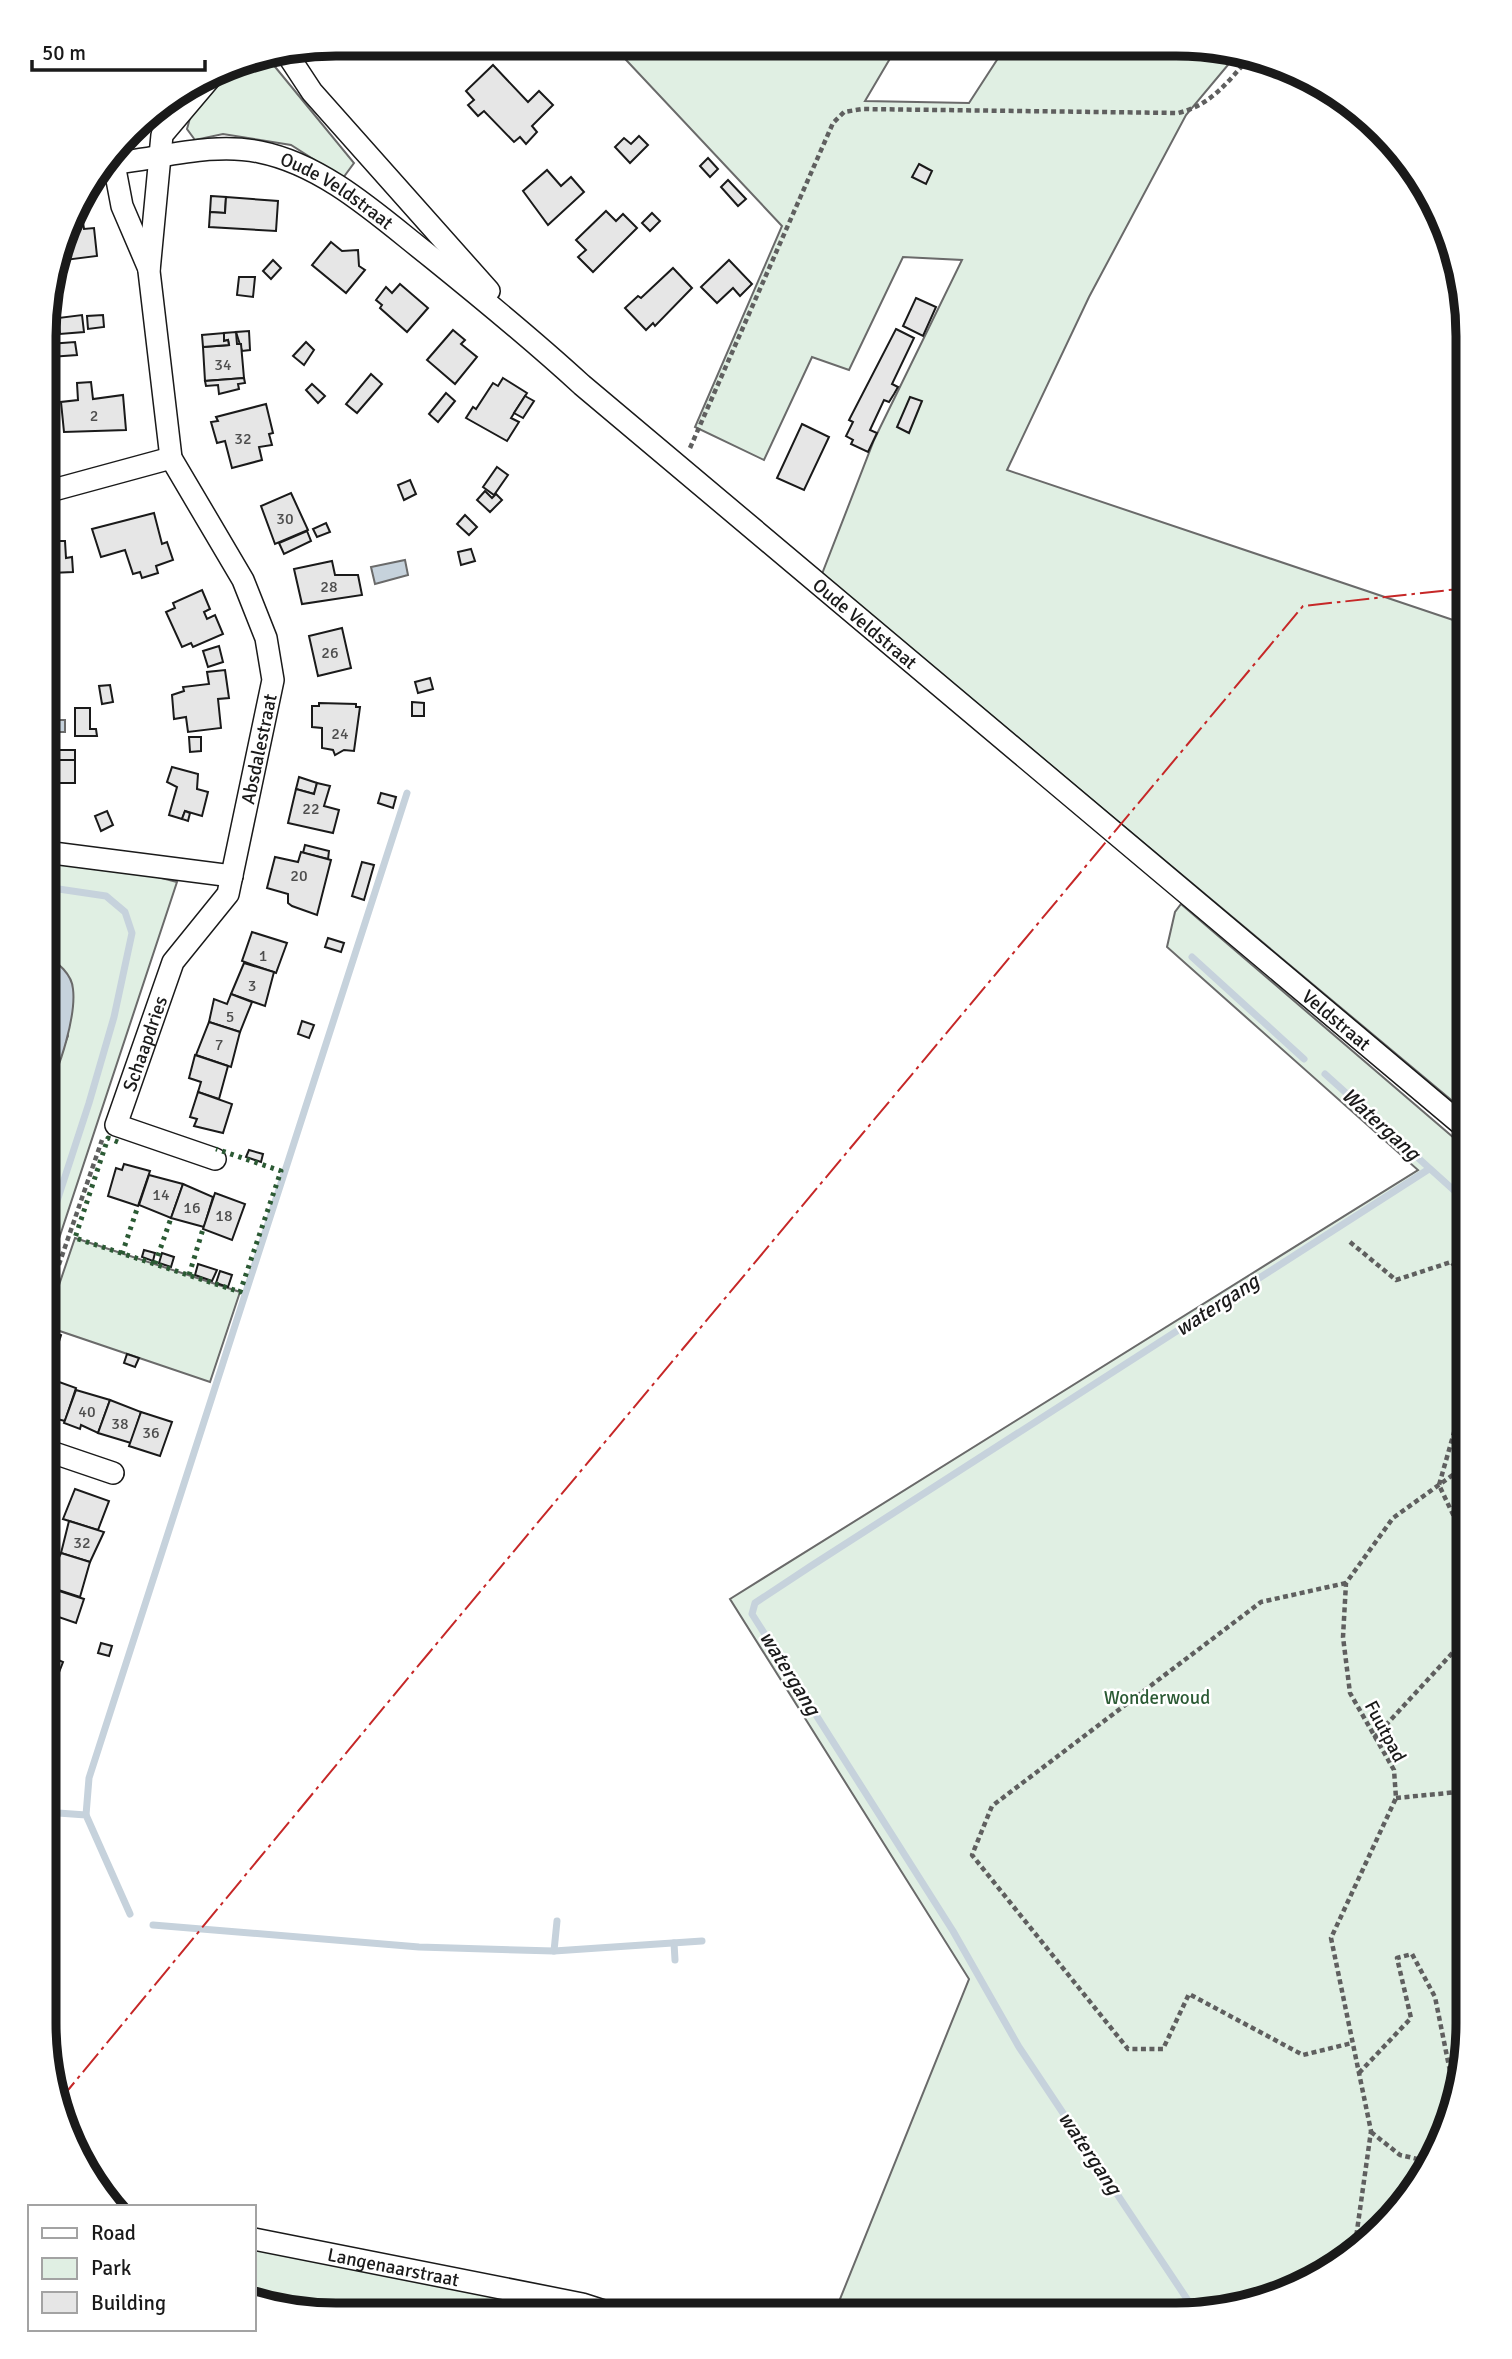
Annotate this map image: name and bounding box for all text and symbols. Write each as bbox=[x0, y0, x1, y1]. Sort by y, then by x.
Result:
scale bar bbox=[32, 28, 205, 72]
text: 50 m bbox=[42, 40, 86, 66]
street label: Oude Veldstraat bbox=[277, 147, 398, 235]
house number: 34 bbox=[214, 355, 232, 375]
house number: 2 bbox=[90, 406, 98, 426]
house number: 32 bbox=[234, 429, 252, 449]
house number: 30 bbox=[276, 509, 294, 529]
street label: Oude Veldstraat bbox=[807, 573, 922, 675]
house number: 28 bbox=[320, 577, 338, 597]
house number: 26 bbox=[321, 643, 339, 663]
street label: Absdalestraat bbox=[236, 691, 283, 807]
house number: 24 bbox=[331, 724, 349, 744]
house number: 22 bbox=[302, 799, 320, 819]
house number: 20 bbox=[290, 866, 308, 886]
house number: 1 bbox=[259, 946, 267, 966]
house number: 3 bbox=[248, 976, 256, 996]
street label: Veldstraat bbox=[1297, 985, 1376, 1056]
street label: Schaapdries bbox=[118, 993, 173, 1095]
house number: 5 bbox=[226, 1007, 234, 1027]
house number: 7 bbox=[215, 1035, 223, 1055]
water label: Watergang bbox=[1336, 1082, 1427, 1167]
house number: 14 bbox=[152, 1185, 170, 1205]
house number: 16 bbox=[183, 1198, 201, 1218]
house number: 18 bbox=[215, 1206, 233, 1226]
water label: watergang bbox=[1170, 1267, 1265, 1342]
house number: 40 bbox=[78, 1402, 96, 1422]
house number: 38 bbox=[111, 1414, 129, 1434]
house number: 36 bbox=[142, 1423, 160, 1443]
house number: 32 bbox=[73, 1533, 91, 1553]
water label: watergang bbox=[754, 1626, 827, 1722]
park label: Wonderwoud bbox=[1104, 1686, 1210, 1710]
street label: Fuutpad bbox=[1359, 1696, 1411, 1766]
water label: watergang bbox=[1053, 2106, 1128, 2201]
legend bbox=[28, 2205, 256, 2331]
text: Road bbox=[91, 2220, 136, 2246]
street label: Langenaarstraat bbox=[325, 2243, 461, 2292]
text: Park bbox=[91, 2255, 132, 2281]
text: Building bbox=[91, 2290, 166, 2316]

